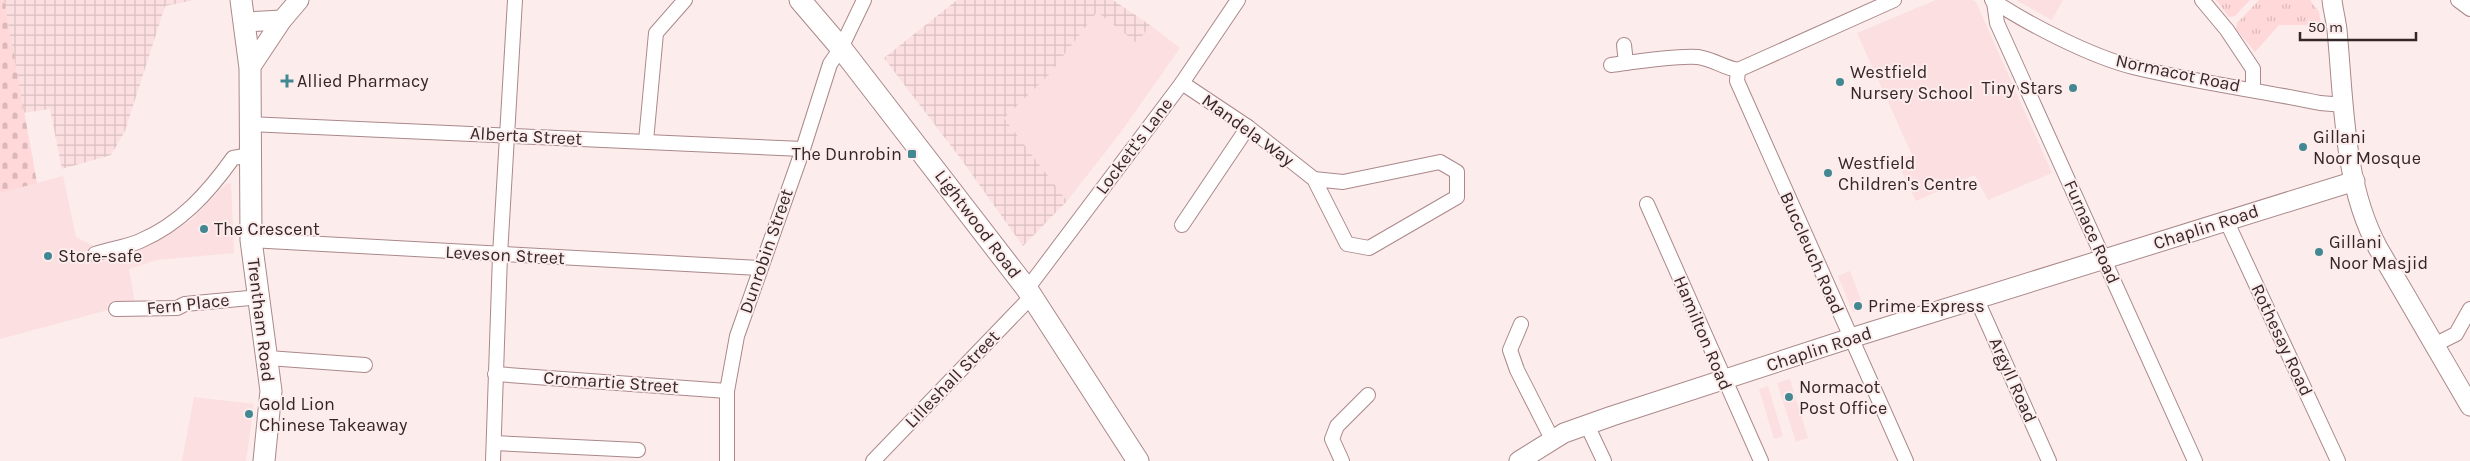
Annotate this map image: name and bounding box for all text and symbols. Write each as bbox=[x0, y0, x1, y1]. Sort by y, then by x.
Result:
scale bar bbox=[2300, 10, 2416, 42]
text: 50 m bbox=[2308, 18, 2343, 36]
street label: Normacot Road bbox=[2114, 49, 2242, 97]
place label: Westfield Nursery School bbox=[1850, 61, 1973, 104]
place label: Allied Pharmacy bbox=[297, 70, 429, 92]
marker: Allied Pharmacy bbox=[281, 75, 293, 87]
marker: Westfield Nursery School bbox=[1834, 76, 1846, 88]
place label: Tiny Stars bbox=[1982, 77, 2063, 99]
marker: Tiny Stars bbox=[2067, 82, 2079, 94]
street label: Mandela Way bbox=[1197, 89, 1299, 171]
street label: Lockett's Lane bbox=[1091, 93, 1177, 199]
street label: Alberta Street bbox=[469, 122, 583, 150]
place label: Gillani Noor Mosque bbox=[2313, 126, 2421, 169]
marker: Gillani Noor Mosque bbox=[2297, 141, 2309, 153]
place label: The Dunrobin bbox=[792, 143, 902, 165]
marker: The Dunrobin bbox=[906, 148, 918, 160]
place label: Westfield Children's Centre bbox=[1838, 152, 1977, 195]
street label: Lightwood Road bbox=[930, 165, 1026, 283]
marker: Westfield Children's Centre bbox=[1822, 167, 1834, 179]
street label: Furnace Road bbox=[2059, 177, 2125, 287]
street label: Dunrobin Street bbox=[734, 185, 798, 316]
street label: Buccleuch Road bbox=[1775, 188, 1849, 318]
street label: Chaplin Road bbox=[2151, 200, 2261, 254]
place label: The Crescent bbox=[214, 218, 320, 240]
marker: The Crescent bbox=[198, 223, 210, 235]
place label: Gillani Noor Masjid bbox=[2329, 231, 2428, 274]
street label: Leveson Street bbox=[445, 241, 566, 269]
place label: Store-safe bbox=[58, 245, 142, 267]
marker: Gillani Noor Masjid bbox=[2313, 246, 2325, 258]
marker: Store-safe bbox=[42, 250, 54, 262]
street label: Trentham Road bbox=[243, 257, 279, 383]
street label: Hamilton Road bbox=[1669, 272, 1737, 394]
street label: Rothesay Road bbox=[2246, 280, 2318, 400]
street label: Fern Place bbox=[145, 289, 231, 319]
place label: Prime Express bbox=[1868, 295, 1985, 317]
marker: Prime Express bbox=[1852, 300, 1864, 312]
street label: Chaplin Road bbox=[1764, 322, 1874, 376]
street label: Lilleshall Street bbox=[900, 325, 1004, 432]
street label: Argyll Road bbox=[1984, 334, 2042, 426]
street label: Cromartie Street bbox=[543, 366, 680, 398]
place label: Normacot Post Office bbox=[1799, 376, 1887, 419]
marker: Normacot Post Office bbox=[1783, 391, 1795, 403]
place label: Gold Lion Chinese Takeaway bbox=[259, 393, 408, 436]
marker: Gold Lion Chinese Takeaway bbox=[243, 408, 255, 420]

